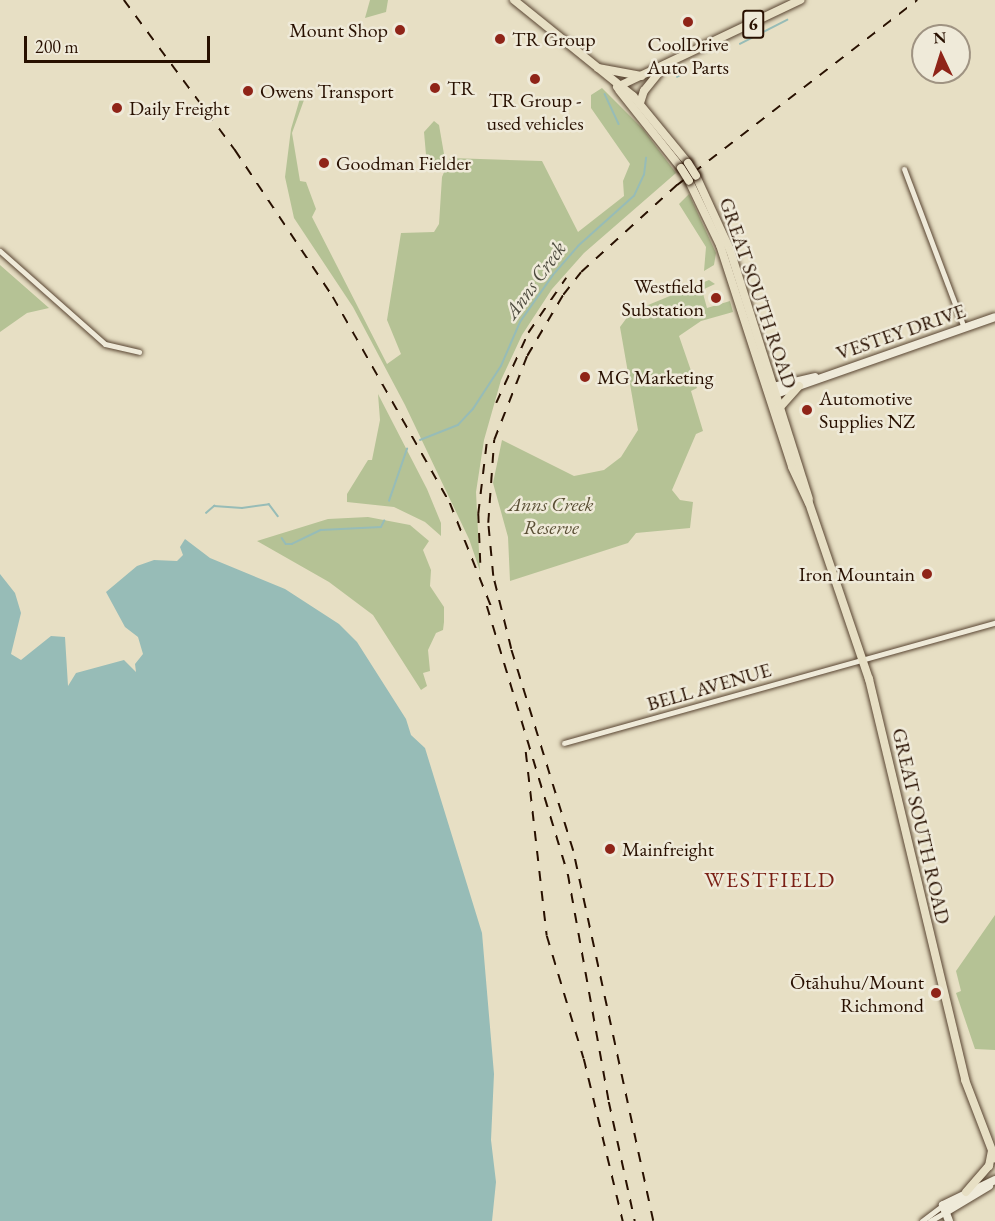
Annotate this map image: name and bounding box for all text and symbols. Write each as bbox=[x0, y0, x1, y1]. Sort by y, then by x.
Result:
road number: 6 bbox=[741, 9, 765, 39]
marker: CoolDrive Auto Parts bbox=[681, 15, 695, 29]
place label: Mount Shop bbox=[289, 18, 388, 42]
marker: Mount Shop bbox=[393, 23, 407, 37]
scale bar bbox=[27, 24, 213, 62]
north arrow bbox=[911, 24, 971, 84]
place label: TR Group bbox=[512, 27, 596, 51]
text: N bbox=[933, 27, 947, 48]
marker: TR Group bbox=[493, 32, 507, 46]
place label: CoolDrive Auto Parts bbox=[647, 32, 729, 79]
text: 200 m bbox=[35, 35, 79, 58]
marker: TR Group - used vehicles bbox=[528, 72, 542, 86]
place label: TR bbox=[447, 76, 475, 100]
place label: Owens Transport bbox=[260, 79, 394, 103]
marker: TR bbox=[428, 81, 442, 95]
marker: Owens Transport bbox=[241, 84, 255, 98]
place label: TR Group - used vehicles bbox=[486, 88, 584, 135]
place label: Daily Freight bbox=[129, 96, 229, 120]
marker: Daily Freight bbox=[110, 101, 124, 115]
place label: Goodman Fielder bbox=[336, 151, 471, 175]
marker: Goodman Fielder bbox=[317, 156, 331, 170]
street label: GREAT SOUTH ROAD bbox=[714, 194, 802, 392]
water label: Anns Creek bbox=[498, 236, 572, 324]
place label: Westfield Substation bbox=[622, 274, 704, 321]
marker: Westfield Substation bbox=[709, 291, 723, 305]
street label: VESTEY DRIVE bbox=[833, 299, 969, 365]
place label: MG Marketing bbox=[597, 365, 713, 389]
marker: MG Marketing bbox=[578, 370, 592, 384]
place label: Automotive Supplies NZ bbox=[819, 386, 915, 433]
marker: Automotive Supplies NZ bbox=[800, 403, 814, 417]
park label: Anns Creek Reserve bbox=[508, 493, 594, 540]
place label: Iron Mountain bbox=[799, 562, 915, 586]
marker: Iron Mountain bbox=[920, 567, 934, 581]
street label: BELL AVENUE bbox=[644, 658, 774, 716]
street label: GREAT SOUTH ROAD bbox=[887, 726, 955, 926]
place label: Mainfreight bbox=[622, 837, 714, 861]
marker: Mainfreight bbox=[603, 842, 617, 856]
district label: WESTFIELD bbox=[704, 867, 836, 893]
place label: Ōtāhuhu/Mount Richmond bbox=[790, 970, 924, 1017]
marker: Ōtāhuhu/Mount Richmond bbox=[929, 986, 943, 1000]

